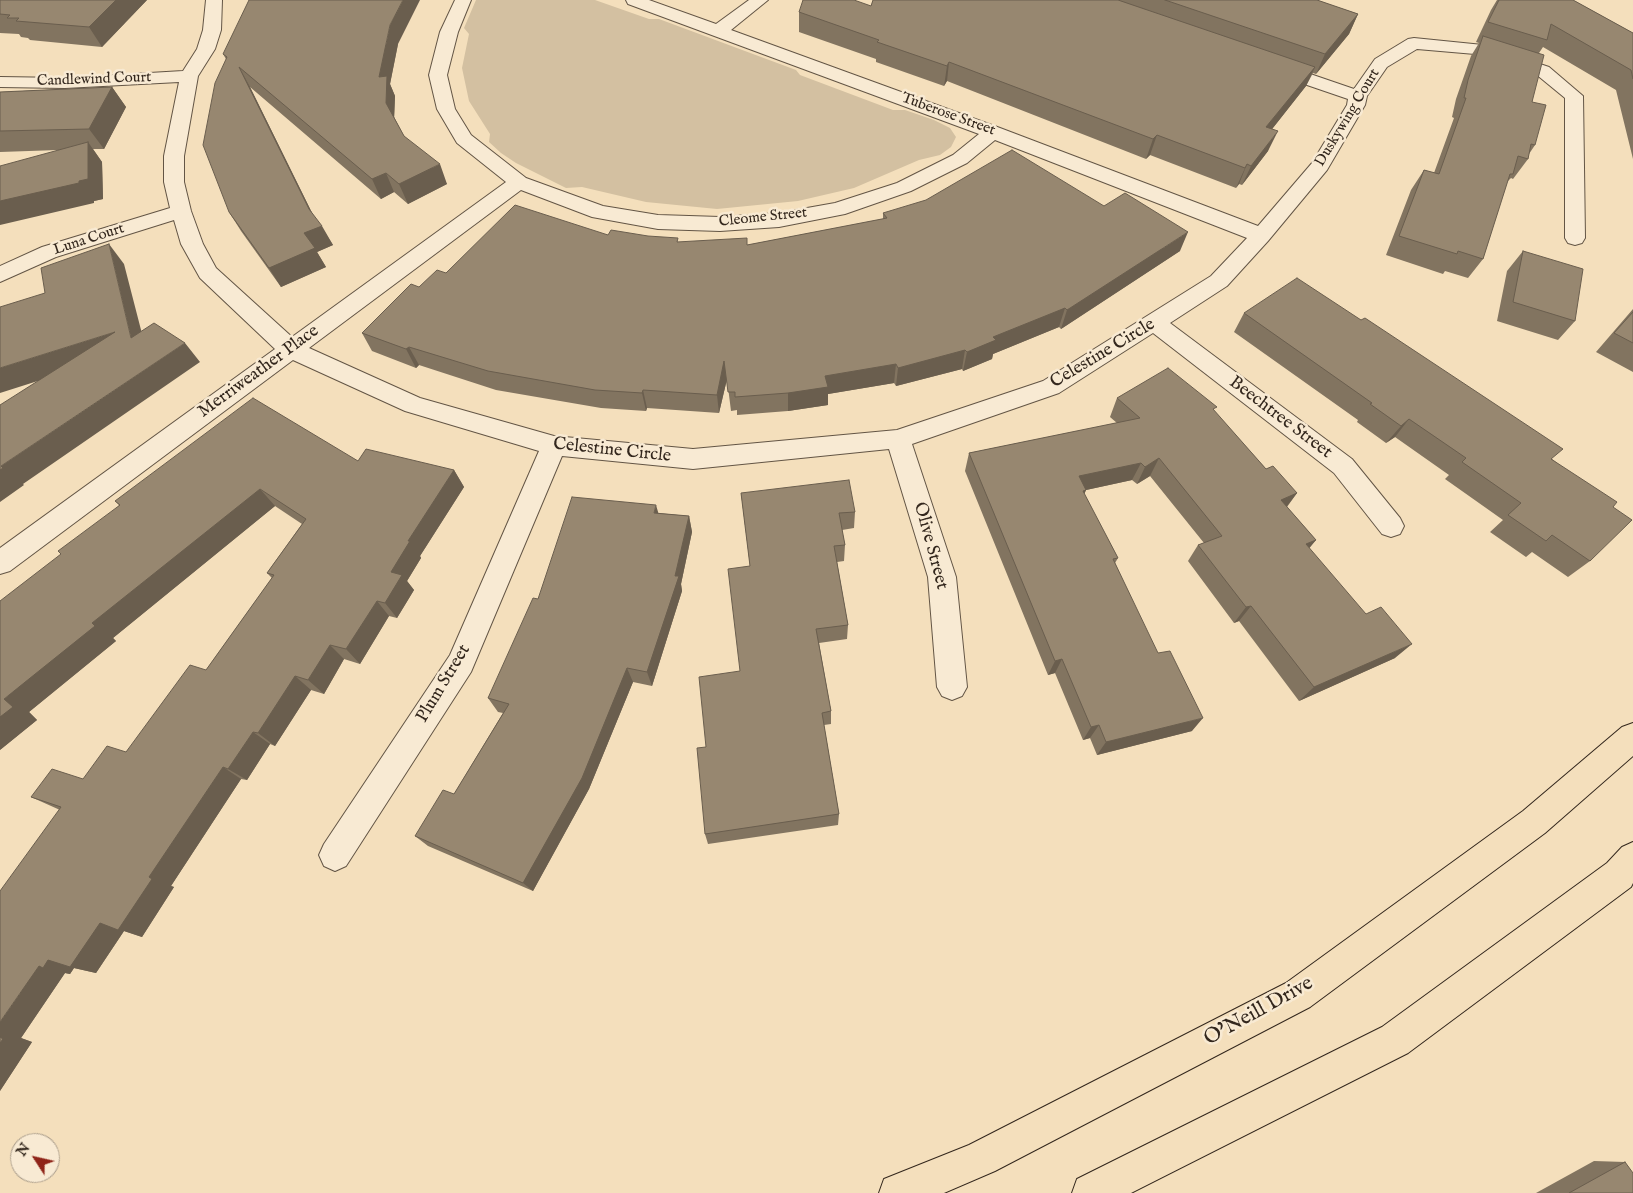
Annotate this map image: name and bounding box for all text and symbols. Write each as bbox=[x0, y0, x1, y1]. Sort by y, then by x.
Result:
street label: Duskywing Court bbox=[1312, 66, 1384, 170]
street label: Candlewind Court bbox=[37, 69, 151, 91]
street label: Tuberose Street bbox=[899, 90, 997, 140]
street label: Cleome Street bbox=[718, 204, 808, 232]
street label: Luna Court bbox=[51, 220, 127, 260]
street label: Celestine Circle bbox=[1047, 314, 1159, 394]
street label: Merriweather Place bbox=[194, 321, 324, 423]
street label: Beechtree Street bbox=[1224, 372, 1336, 464]
street label: Celestine Circle bbox=[552, 434, 672, 468]
street label: Olive Street bbox=[908, 500, 952, 592]
street label: Plum Street bbox=[412, 641, 476, 727]
street label: O'Neill Drive bbox=[1200, 972, 1318, 1052]
north arrow bbox=[10, 1133, 60, 1183]
text: N bbox=[13, 1140, 34, 1160]

